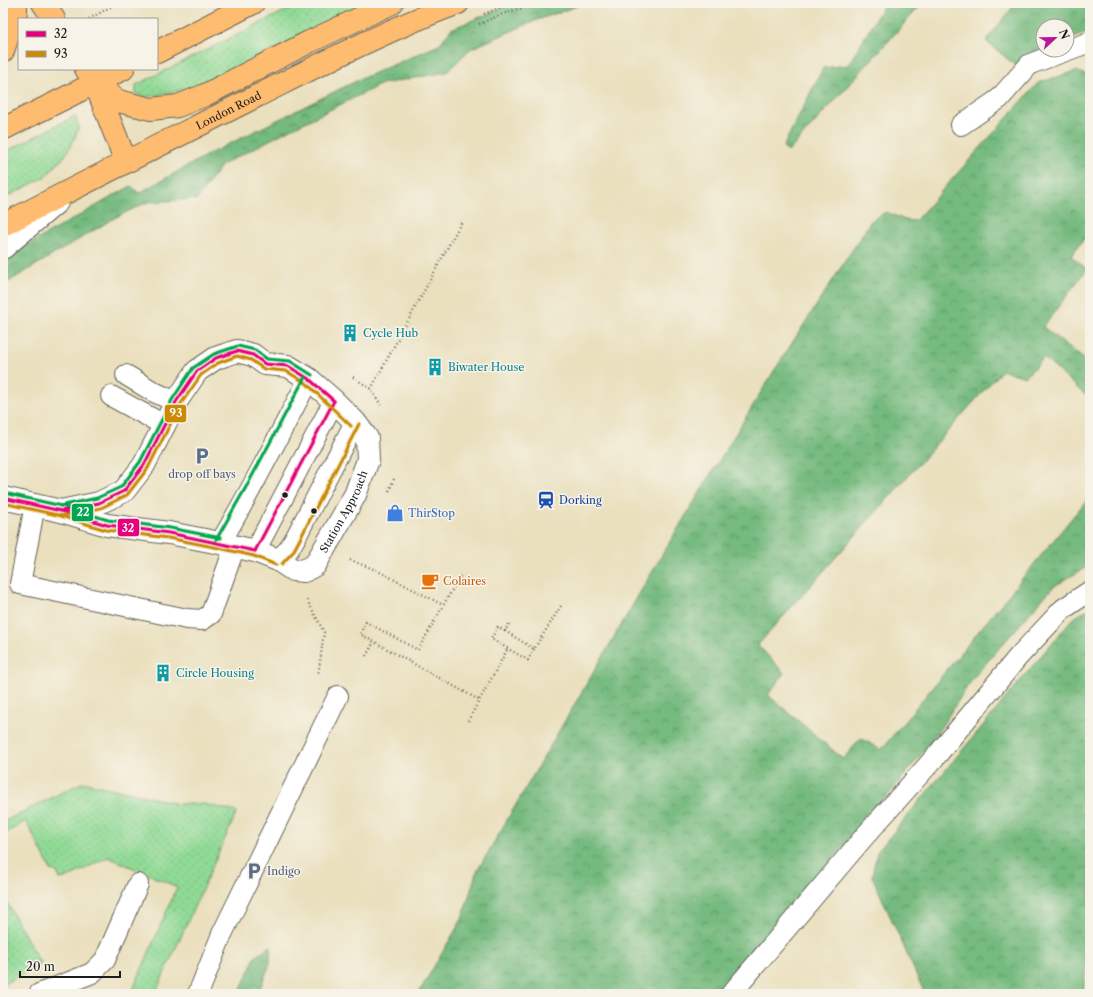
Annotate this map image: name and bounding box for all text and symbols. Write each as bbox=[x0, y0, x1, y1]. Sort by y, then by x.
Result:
legend bbox=[18, 18, 158, 70]
north arrow bbox=[1035, 18, 1075, 58]
text: 32 bbox=[54, 26, 68, 41]
text: N bbox=[1056, 27, 1073, 42]
text: 93 bbox=[54, 46, 68, 61]
street label: London Road bbox=[193, 88, 264, 133]
building icon: Cycle Hub bbox=[340, 323, 360, 343]
place label: Cycle Hub bbox=[363, 326, 418, 340]
building icon: Biwater House bbox=[425, 357, 445, 377]
place label: Biwater House bbox=[448, 360, 525, 374]
line badge: 93 bbox=[164, 404, 187, 423]
text: 93 bbox=[170, 406, 182, 420]
parking icon: drop off bays bbox=[192, 446, 212, 466]
place label: drop off bays bbox=[168, 467, 236, 481]
street label: Station Approach bbox=[316, 468, 371, 555]
unlabelled marker bbox=[280, 490, 290, 500]
station icon: Dorking bbox=[536, 490, 556, 510]
place label: Dorking bbox=[559, 493, 602, 507]
line badge: 22 bbox=[71, 503, 94, 522]
shop icon: ThirStop bbox=[385, 503, 405, 523]
text: 22 bbox=[77, 505, 90, 519]
unlabelled marker bbox=[309, 506, 319, 516]
place label: ThirStop bbox=[408, 506, 455, 520]
line badge: 32 bbox=[117, 518, 140, 537]
text: 32 bbox=[122, 521, 135, 535]
cafe icon: Colaires bbox=[420, 571, 440, 591]
place label: Colaires bbox=[443, 574, 486, 588]
building icon: Circle Housing bbox=[153, 663, 173, 683]
place label: Circle Housing bbox=[176, 666, 254, 680]
parking icon: Indigo bbox=[244, 861, 264, 881]
place label: Indigo bbox=[267, 864, 301, 878]
scale bar bbox=[20, 953, 120, 979]
text: 20 m bbox=[26, 959, 55, 974]

